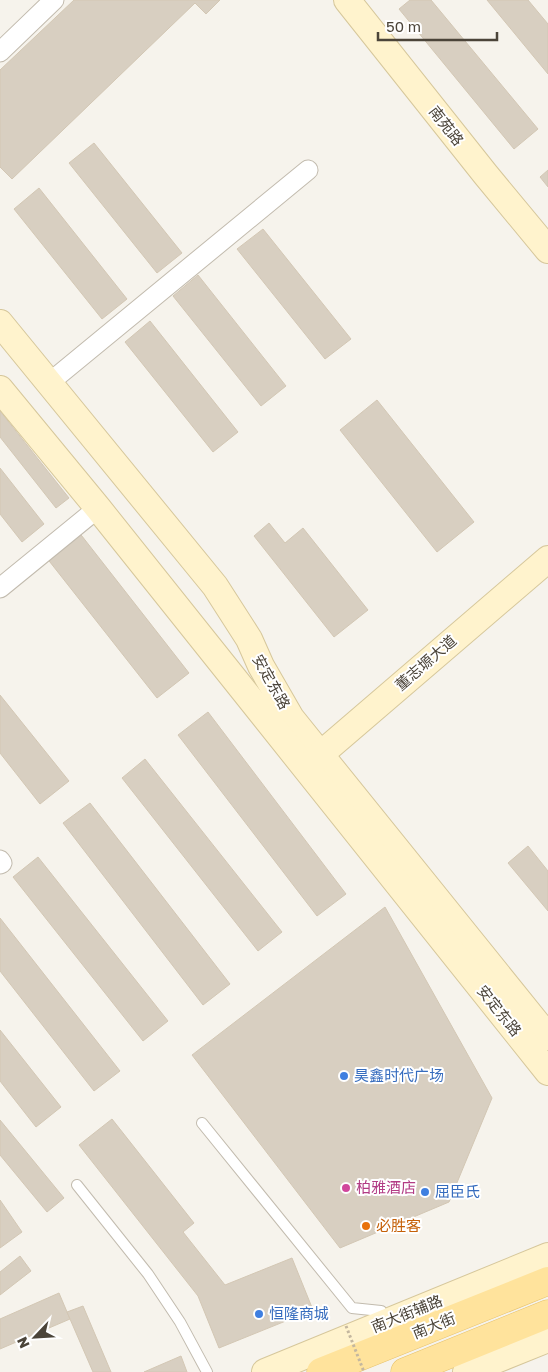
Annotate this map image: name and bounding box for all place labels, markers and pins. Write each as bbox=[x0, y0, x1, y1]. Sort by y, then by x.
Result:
place label: 昊鑫时代广场 bbox=[354, 1066, 444, 1084]
marker: 昊鑫时代广场 bbox=[338, 1070, 350, 1082]
place label: 柏雅酒店 bbox=[356, 1178, 416, 1196]
marker: 柏雅酒店 bbox=[340, 1182, 352, 1194]
place label: 屈臣氏 bbox=[435, 1182, 480, 1200]
marker: 屈臣氏 bbox=[419, 1186, 431, 1198]
place label: 必胜客 bbox=[376, 1216, 421, 1234]
marker: 必胜客 bbox=[360, 1220, 372, 1232]
place label: 恒隆商城 bbox=[269, 1304, 329, 1322]
marker: 恒隆商城 bbox=[253, 1308, 265, 1320]

